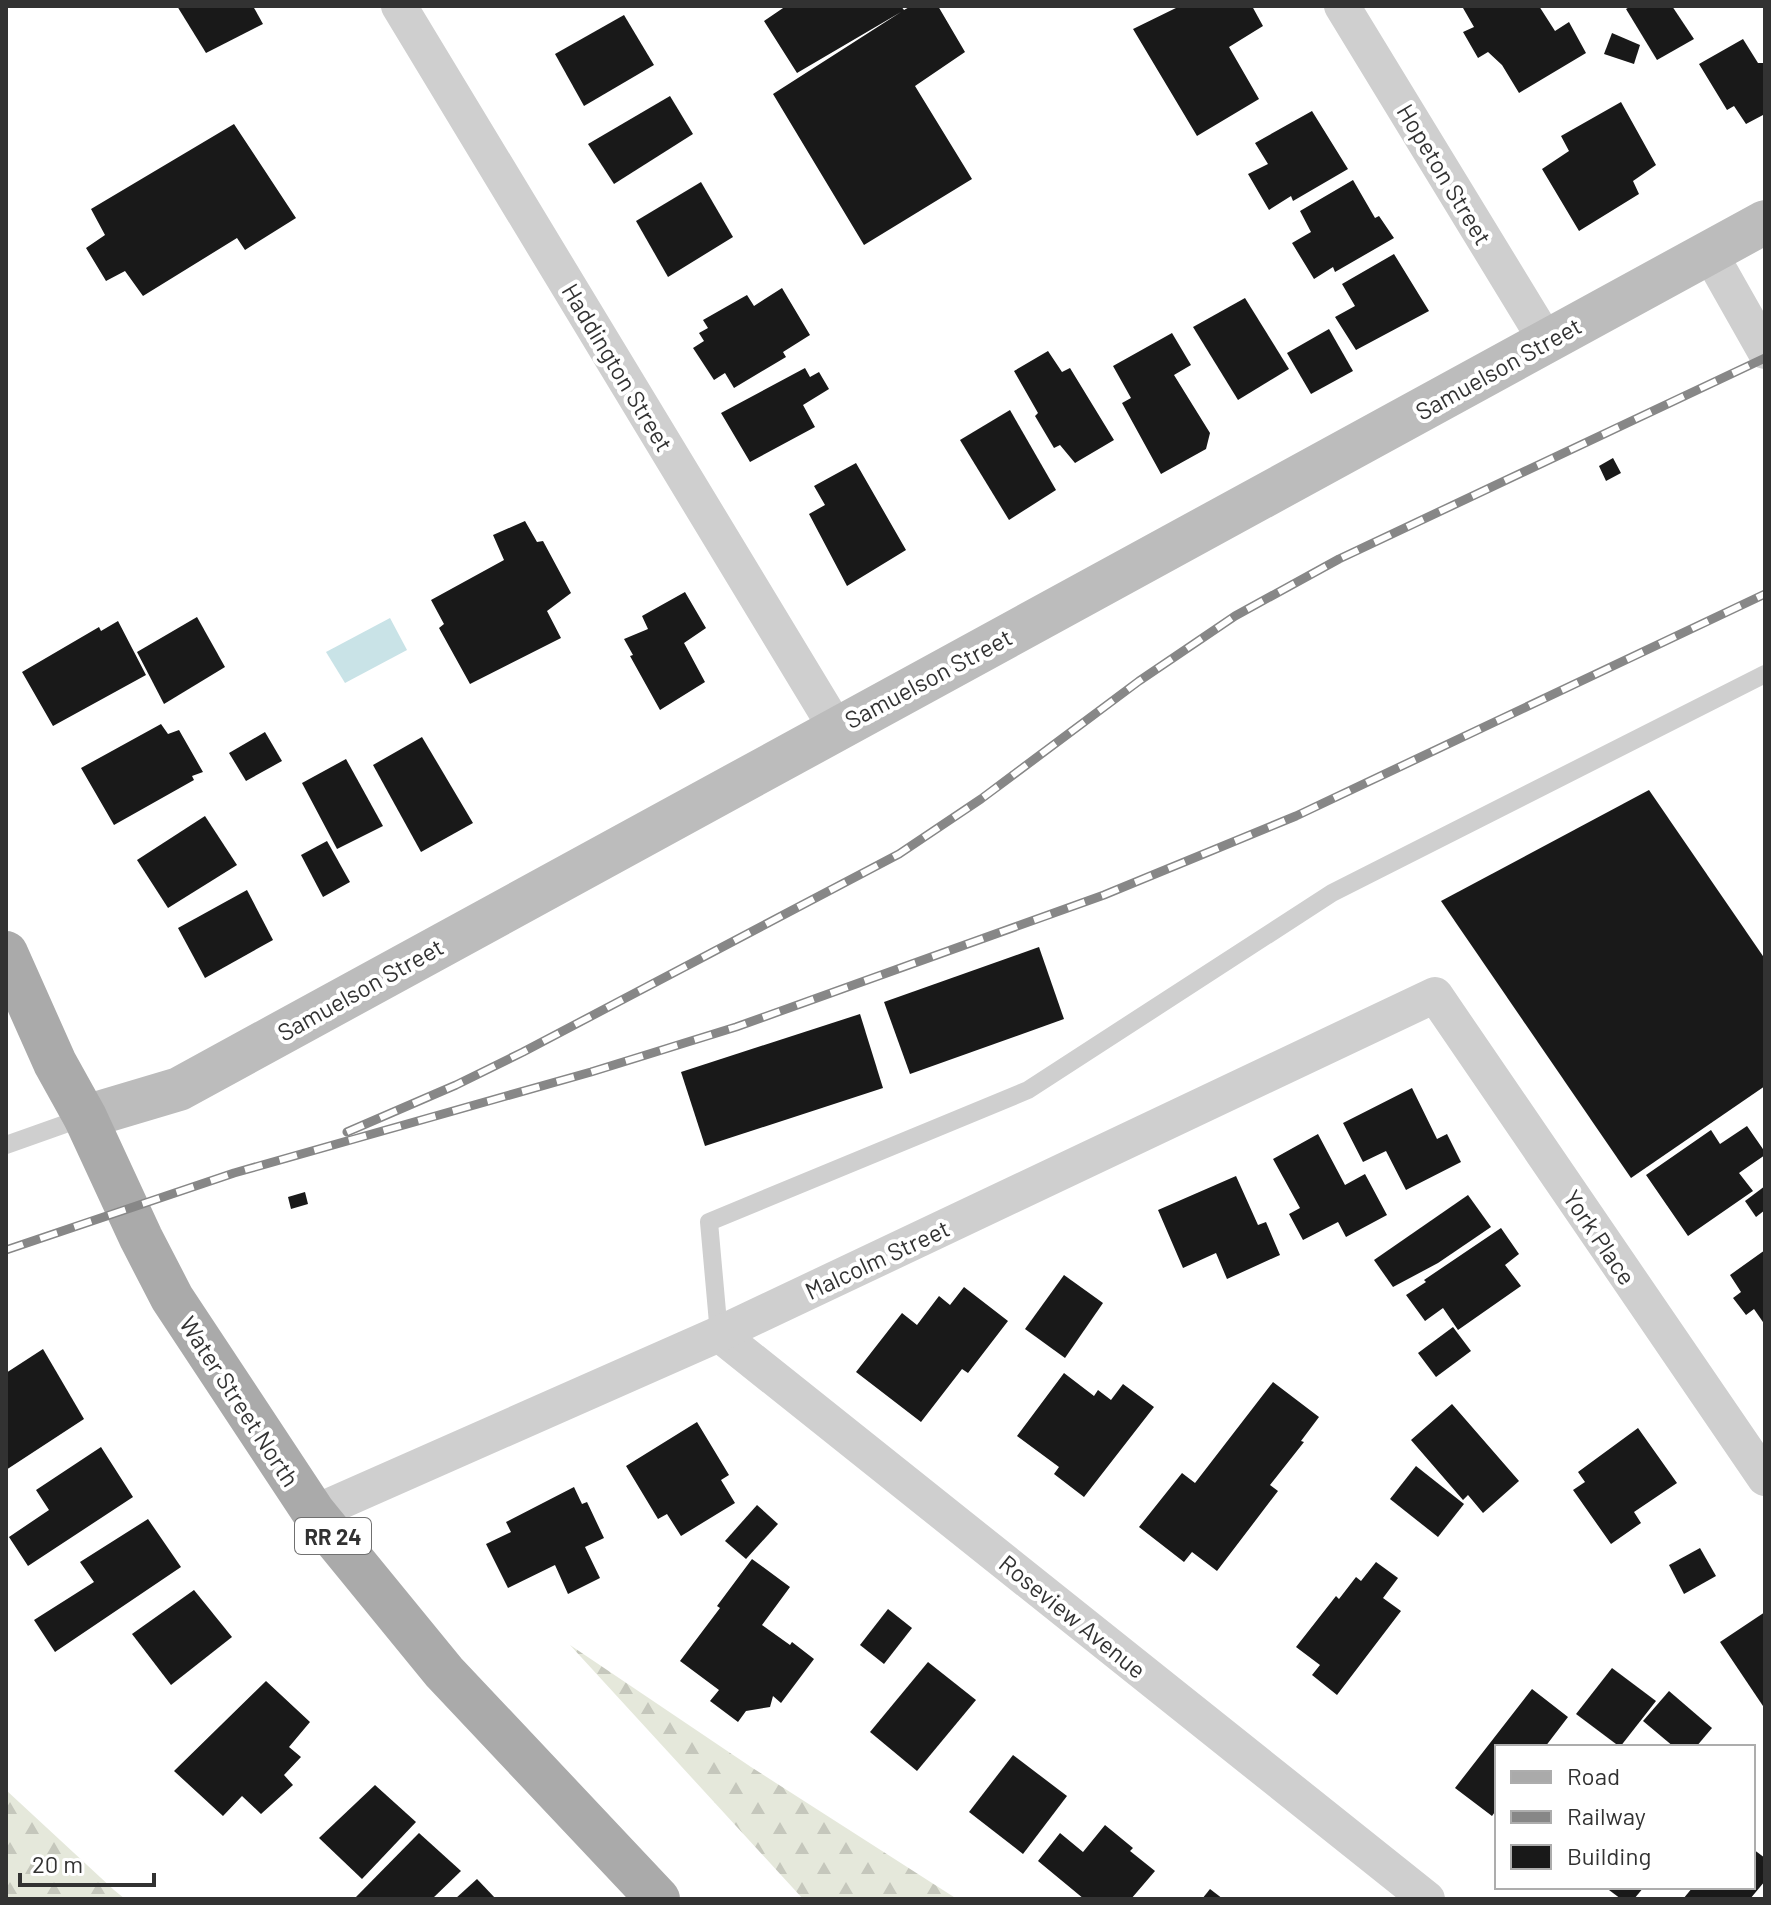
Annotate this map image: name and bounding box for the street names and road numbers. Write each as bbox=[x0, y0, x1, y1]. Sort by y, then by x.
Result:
street label: Hopeton Street bbox=[1392, 98, 1498, 250]
street label: Haddington Street bbox=[556, 278, 680, 456]
street label: Samuelson Street bbox=[1410, 310, 1586, 426]
street label: Samuelson Street bbox=[839, 622, 1017, 734]
street label: Samuelson Street bbox=[272, 931, 448, 1047]
street label: York Place bbox=[1558, 1184, 1642, 1290]
street label: Malcolm Street bbox=[800, 1213, 954, 1305]
street label: Water Street North bbox=[174, 1310, 306, 1492]
road number: RR 24 bbox=[295, 1518, 371, 1554]
street label: Roseview Avenue bbox=[994, 1548, 1152, 1684]

